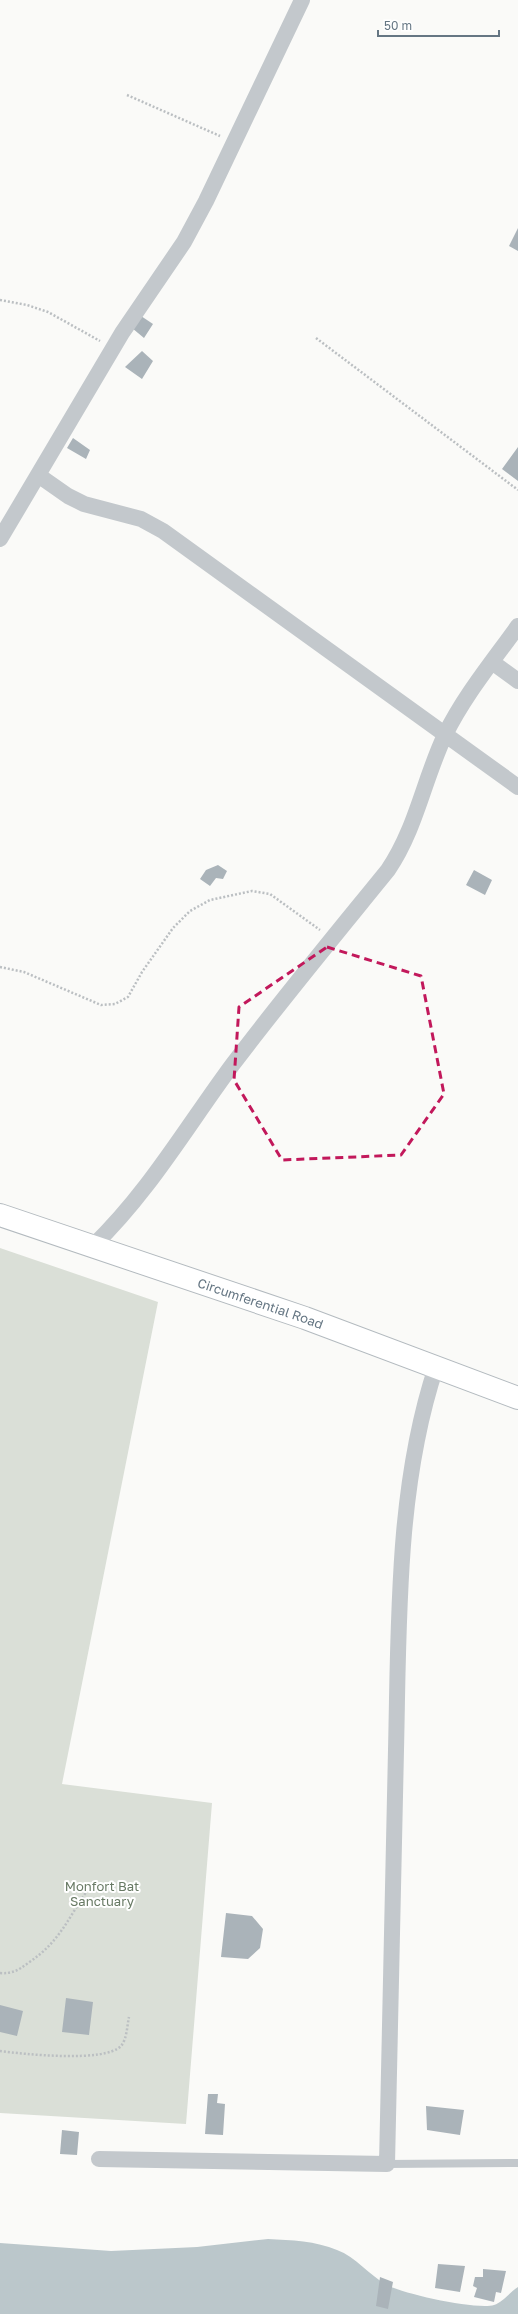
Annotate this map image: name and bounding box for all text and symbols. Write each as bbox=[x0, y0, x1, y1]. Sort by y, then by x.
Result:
scale bar bbox=[378, 12, 499, 38]
text: 50 m bbox=[384, 18, 412, 33]
street label: Circumferential Road bbox=[196, 1274, 326, 1332]
park label: Monfort Bat Sanctuary bbox=[65, 1878, 139, 1909]

